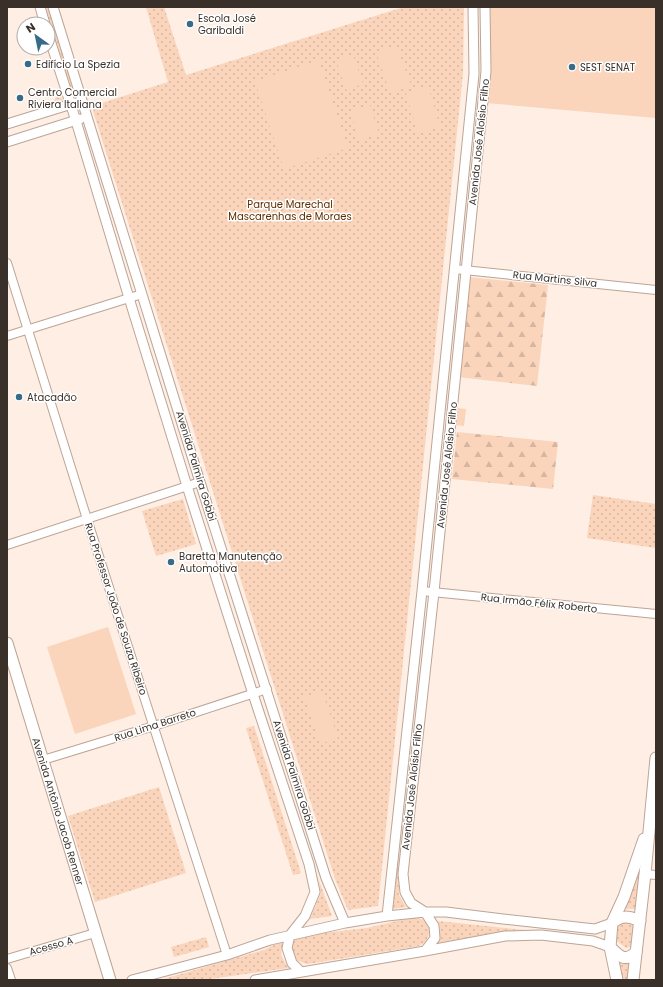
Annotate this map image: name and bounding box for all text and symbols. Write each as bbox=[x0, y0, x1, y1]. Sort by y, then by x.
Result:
place label: Escola José Garibaldi bbox=[198, 11, 256, 38]
north arrow bbox=[16, 16, 56, 56]
text: N bbox=[23, 19, 38, 37]
marker: Escola José Garibaldi bbox=[185, 19, 195, 29]
place label: Edifício La Spezia bbox=[36, 57, 120, 72]
marker: Edifício La Spezia bbox=[23, 59, 33, 69]
place label: SEST SENAT bbox=[580, 60, 636, 75]
marker: SEST SENAT bbox=[567, 62, 577, 72]
street label: Avenida José Aloísio Filho bbox=[465, 78, 493, 206]
place label: Centro Comercial Riviera Italiana bbox=[28, 85, 117, 112]
marker: Centro Comercial Riviera Italiana bbox=[15, 93, 25, 103]
park label: Parque Marechal Mascarenhas de Moraes bbox=[228, 197, 352, 224]
street label: Rua Martins Silva bbox=[512, 267, 598, 291]
place label: Atacadão bbox=[27, 390, 77, 405]
marker: Atacadão bbox=[14, 392, 24, 402]
street label: Avenida José Aloísio Filho bbox=[433, 401, 461, 529]
street label: Avenida Palmira Gobbi bbox=[172, 409, 220, 523]
street label: Rua Professor João de Souza Ribeiro bbox=[81, 521, 151, 697]
place label: Baretta Manutenção Automotiva bbox=[179, 549, 282, 576]
marker: Baretta Manutenção Automotiva bbox=[166, 557, 176, 567]
street label: Rua Irmão Félix Roberto bbox=[480, 589, 598, 617]
street label: Rua Lima Barreto bbox=[112, 705, 198, 745]
street label: Avenida Palmira Gobbi bbox=[269, 718, 319, 832]
street label: Avenida José Aloísio Filho bbox=[398, 723, 426, 851]
street label: Avenida Antônio Jacob Renner bbox=[29, 736, 88, 887]
street label: Acesso A bbox=[27, 932, 75, 959]

